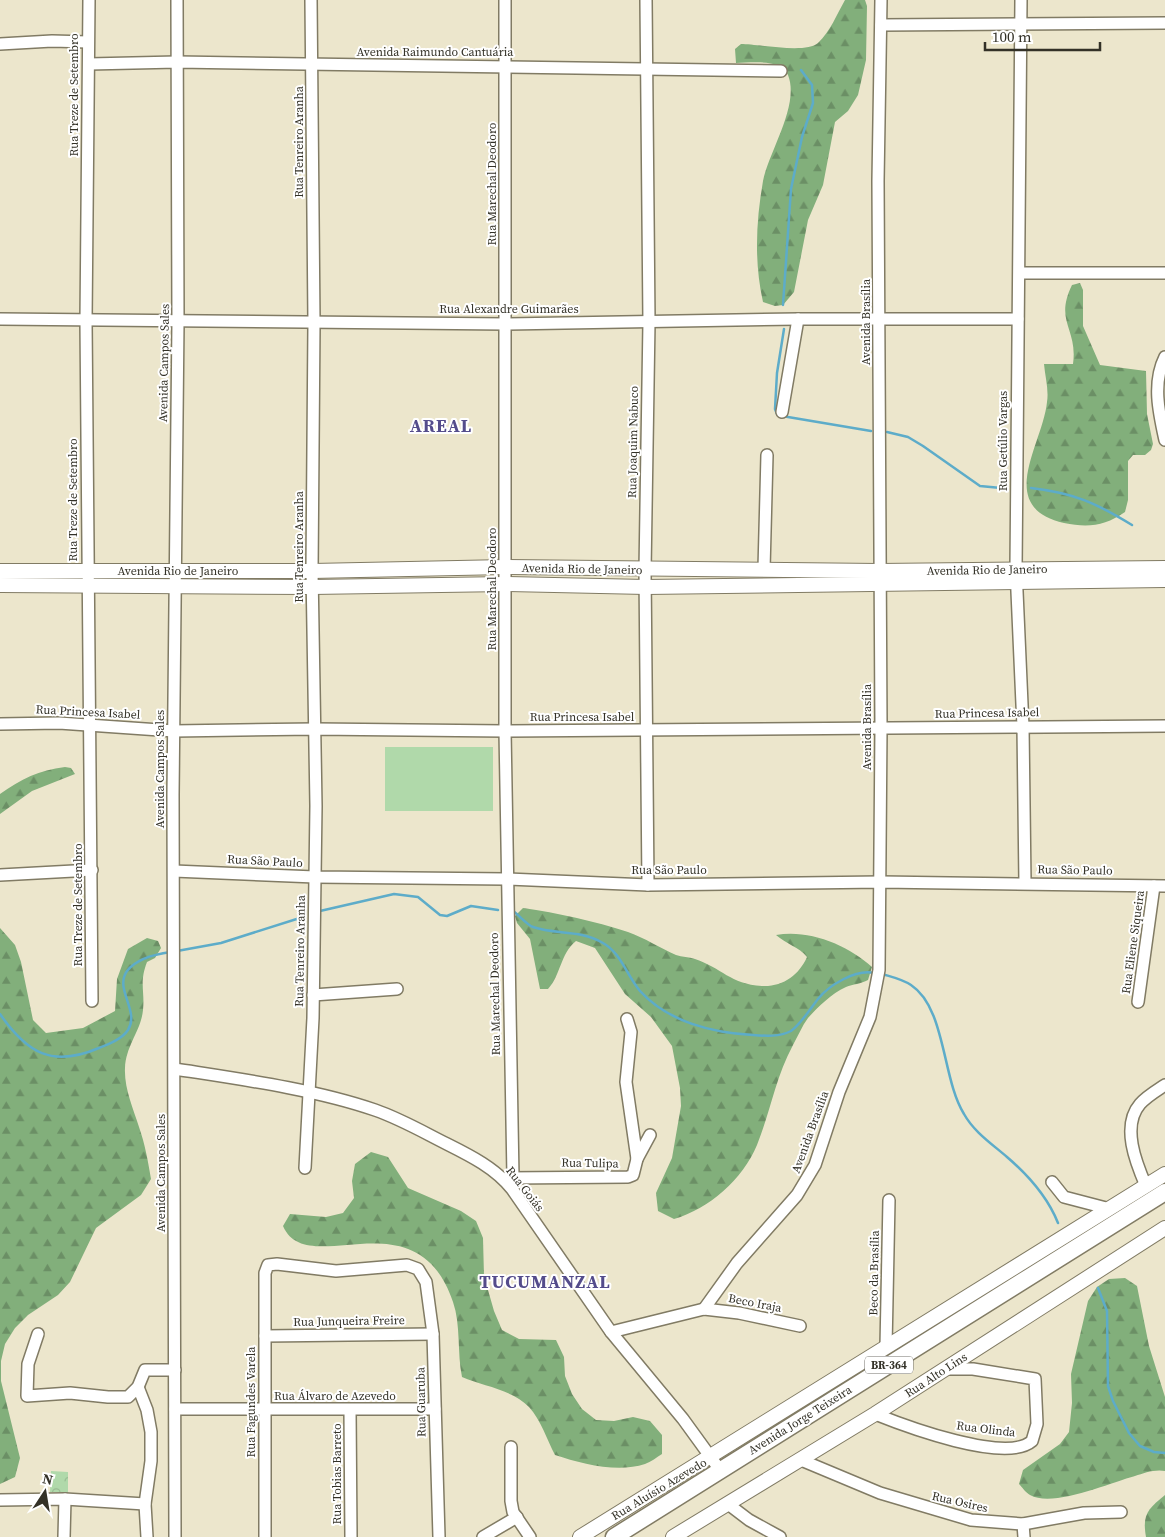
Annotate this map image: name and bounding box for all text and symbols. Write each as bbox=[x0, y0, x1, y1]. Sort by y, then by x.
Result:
scale bar bbox=[985, 20, 1100, 52]
text: 100 m bbox=[992, 26, 1032, 47]
street label: Rua Treze de Setembro bbox=[66, 33, 82, 156]
street label: Avenida Raimundo Cantuária bbox=[357, 44, 514, 60]
street label: Rua Tenreiro Aranha bbox=[291, 85, 307, 198]
street label: Rua Marechal Deodoro bbox=[484, 122, 500, 245]
street label: Avenida Brasília bbox=[858, 278, 874, 365]
street label: Rua Alexandre Guimarães bbox=[439, 301, 579, 317]
street label: Avenida Campos Sales bbox=[155, 304, 173, 422]
street label: Rua Joaquim Nabuco bbox=[624, 385, 642, 498]
street label: Rua Getúlio Vargas bbox=[995, 391, 1011, 491]
district label: AREAL bbox=[410, 413, 472, 438]
street label: Rua Treze de Setembro bbox=[65, 438, 81, 561]
street label: Rua Tenreiro Aranha bbox=[291, 490, 307, 603]
street label: Rua Marechal Deodoro bbox=[484, 527, 500, 650]
street label: Avenida Rio de Janeiro bbox=[521, 560, 643, 578]
street label: Avenida Rio de Janeiro bbox=[926, 561, 1048, 579]
street label: Avenida Rio de Janeiro bbox=[118, 563, 239, 579]
street label: Avenida Brasília bbox=[859, 683, 875, 770]
street label: Rua Princesa Isabel bbox=[35, 701, 141, 723]
street label: Rua Princesa Isabel bbox=[935, 704, 1040, 722]
street label: Rua Princesa Isabel bbox=[530, 709, 635, 725]
street label: Avenida Campos Sales bbox=[152, 710, 168, 828]
street label: Rua Treze de Setembro bbox=[70, 843, 86, 966]
street label: Rua São Paulo bbox=[227, 851, 304, 871]
street label: Rua São Paulo bbox=[1037, 861, 1113, 879]
street label: Rua São Paulo bbox=[631, 862, 707, 878]
street label: Rua Eliene Siqueira bbox=[1118, 888, 1148, 995]
street label: Rua Tenreiro Aranha bbox=[291, 894, 309, 1007]
street label: Rua Marechal Deodoro bbox=[486, 932, 504, 1056]
street label: Avenida Brasília bbox=[788, 1088, 833, 1175]
street label: Avenida Campos Sales bbox=[153, 1114, 169, 1232]
street label: Rua Tulipa bbox=[561, 1154, 620, 1172]
street label: Rua Goiás bbox=[502, 1163, 548, 1215]
street label: Beco da Brasília bbox=[865, 1229, 883, 1316]
district label: TUCUMANZAL bbox=[479, 1269, 611, 1294]
street label: Beco Iraja bbox=[727, 1290, 784, 1316]
street label: Rua Junqueira Freire bbox=[293, 1312, 405, 1330]
street label: Rua Fagundes Varela bbox=[243, 1346, 259, 1457]
street label: Rua Alto Lins bbox=[902, 1349, 970, 1401]
road number: BR-364 bbox=[865, 1356, 913, 1374]
street label: Rua Guaruba bbox=[412, 1366, 430, 1437]
street label: Avenida Jorge Teixeira bbox=[745, 1381, 855, 1458]
street label: Rua Álvaro de Azevedo bbox=[274, 1388, 396, 1404]
street label: Rua Olinda bbox=[956, 1417, 1017, 1441]
street label: Rua Tobias Barreto bbox=[329, 1423, 345, 1525]
street label: Rua Aluísio Azevedo bbox=[608, 1454, 710, 1524]
north arrow bbox=[20, 1467, 70, 1517]
text: N bbox=[41, 1468, 55, 1490]
street label: Rua Osires bbox=[930, 1488, 990, 1516]

